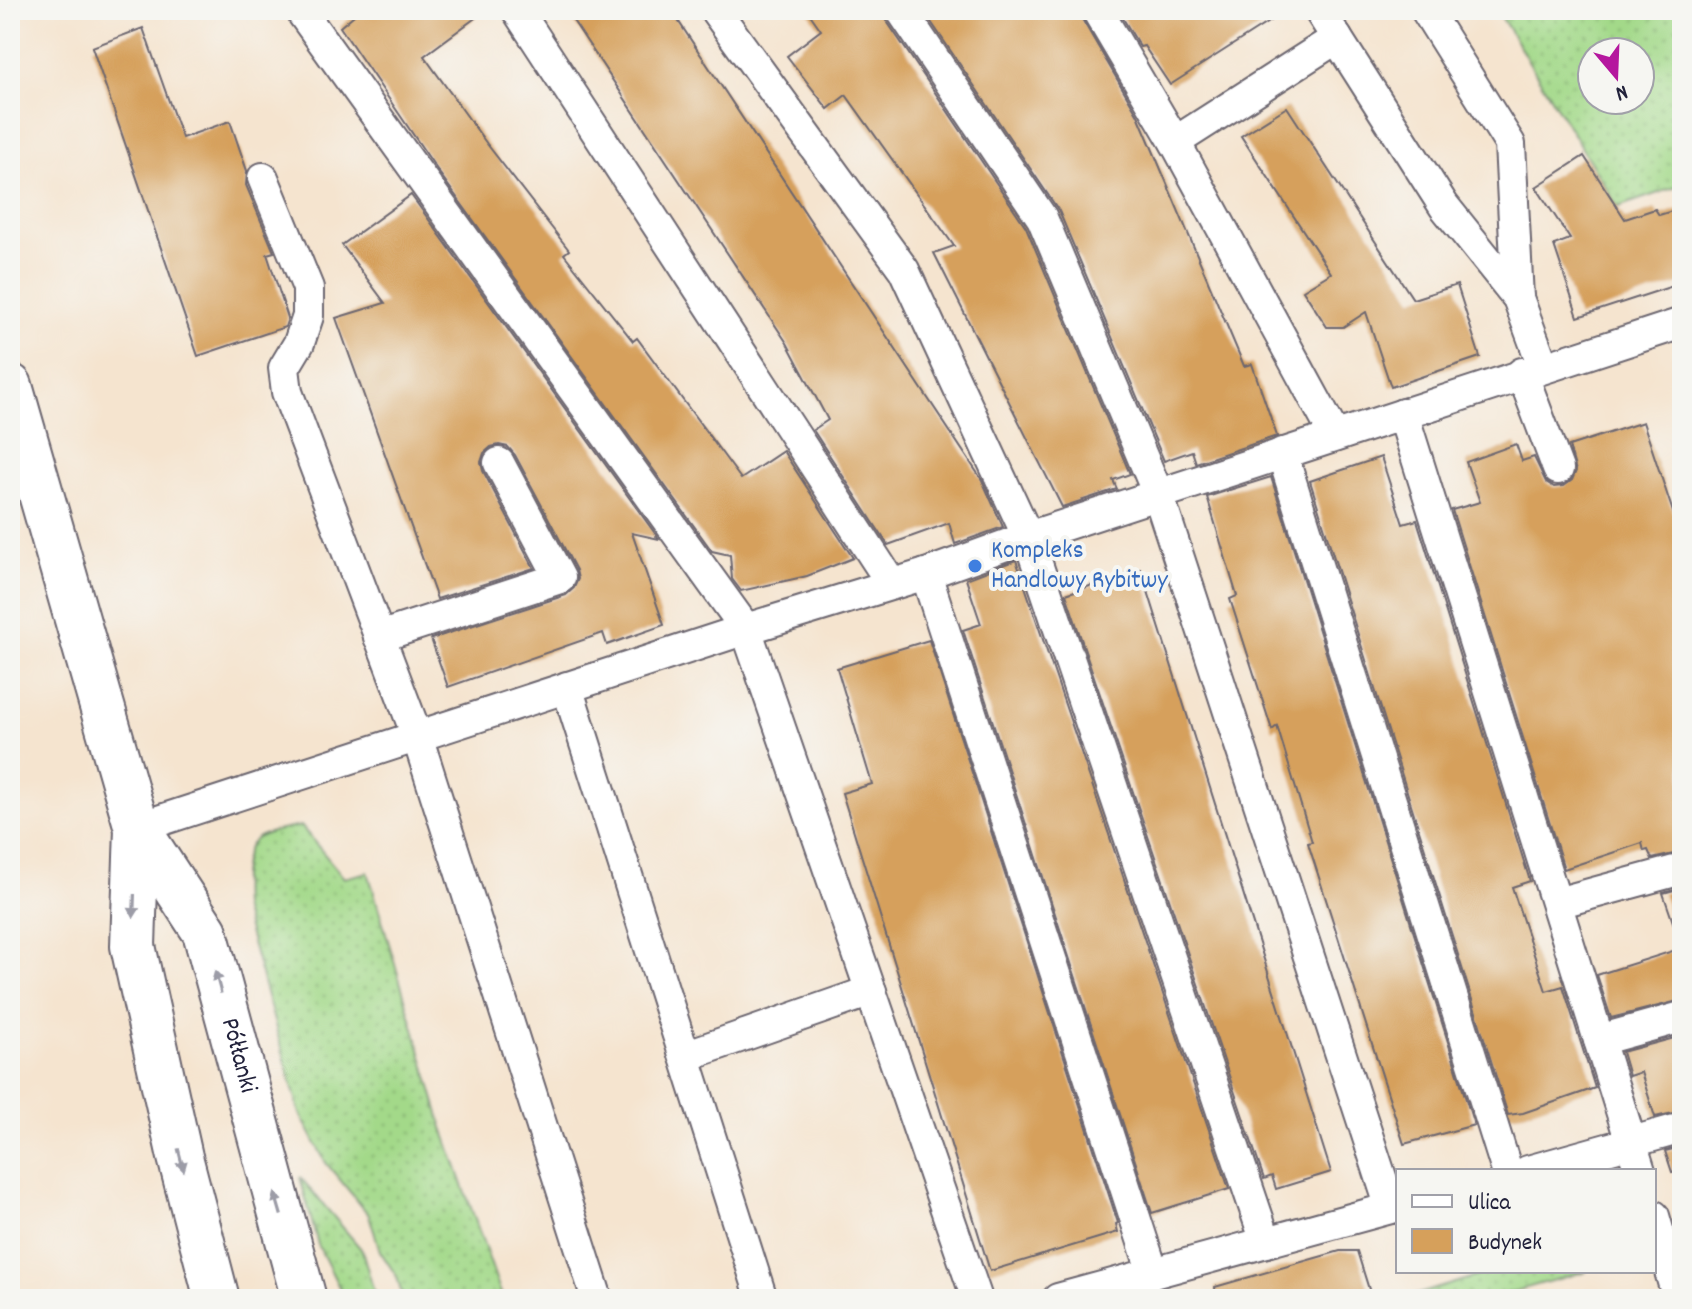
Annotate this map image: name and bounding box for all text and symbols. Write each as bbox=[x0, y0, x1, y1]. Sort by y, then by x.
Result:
north arrow bbox=[1576, 36, 1656, 116]
text: N bbox=[1611, 75, 1632, 108]
place label: Kompleks Handlowy Rybitwy bbox=[991, 533, 1168, 600]
marker: Kompleks Handlowy Rybitwy bbox=[966, 557, 984, 575]
one-way arrow bbox=[128, 894, 141, 919]
one-way arrow bbox=[212, 969, 224, 994]
street label: Półłanki bbox=[211, 1014, 266, 1097]
one-way arrow bbox=[176, 1148, 188, 1173]
legend bbox=[1396, 1169, 1656, 1273]
text: Ulica bbox=[1468, 1187, 1511, 1221]
one-way arrow bbox=[272, 1192, 284, 1217]
text: Budynek bbox=[1468, 1227, 1542, 1261]

